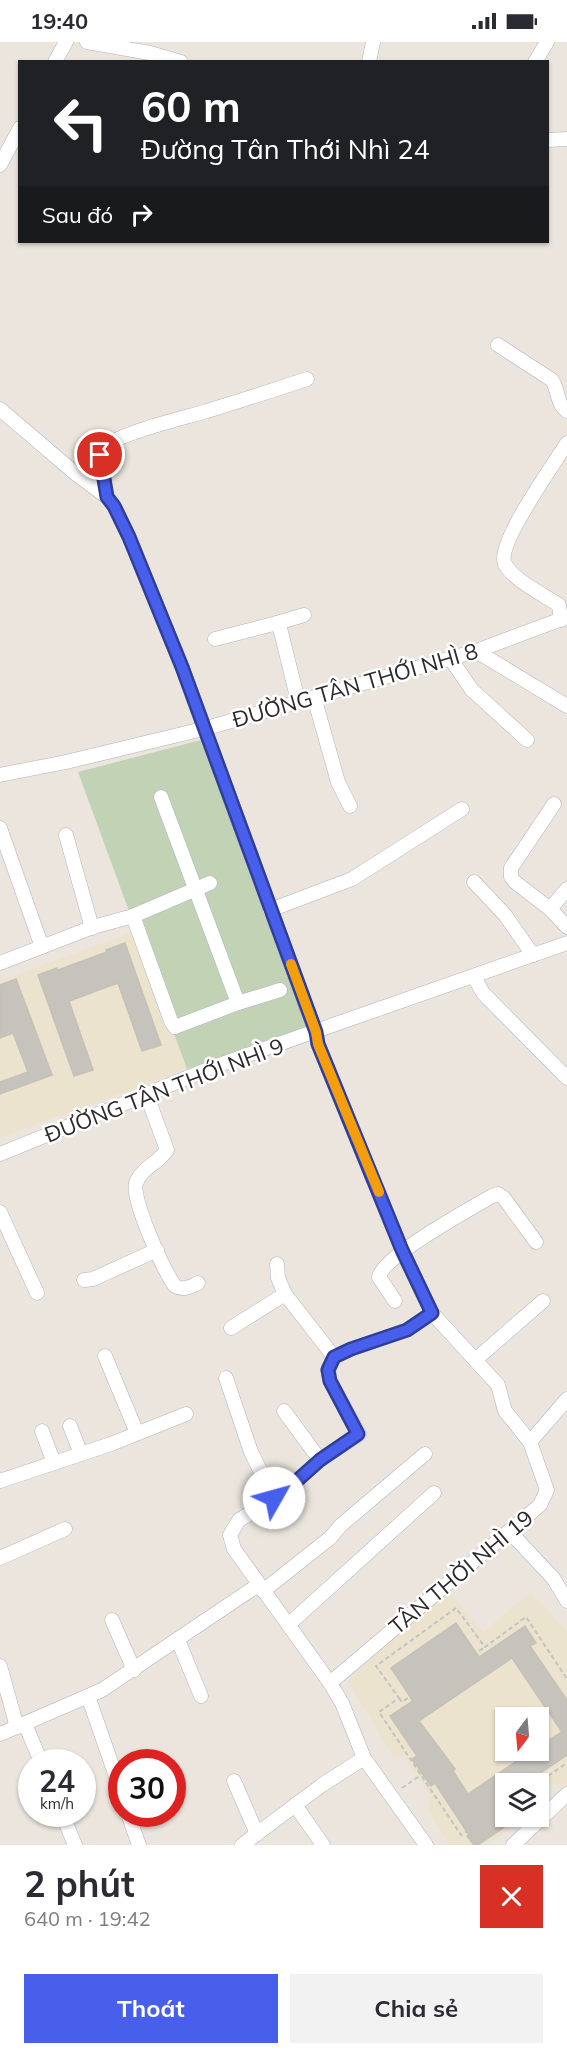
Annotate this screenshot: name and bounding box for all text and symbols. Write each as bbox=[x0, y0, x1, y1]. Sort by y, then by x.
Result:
text: 19:40 bbox=[30, 7, 88, 35]
text: 60 m bbox=[141, 80, 241, 133]
icon: left bbox=[42, 84, 120, 162]
text: Đường Tân Thới Nhì 24 bbox=[141, 132, 430, 166]
icon: right bbox=[125, 198, 158, 231]
text: Sau đó bbox=[42, 201, 113, 229]
pin bbox=[74, 429, 125, 480]
icon: arrive bbox=[83, 438, 116, 471]
street label: ĐƯỜNG TÂN THỚI NHÌ 8 bbox=[229, 637, 481, 733]
street label: ĐƯỜNG TÂN THỚI NHÌ 9 bbox=[40, 1031, 288, 1149]
position arrow bbox=[242, 1466, 306, 1530]
street label: TÂN THỜI NHÌ 19 bbox=[383, 1504, 539, 1640]
north arrow bbox=[495, 1707, 549, 1761]
map controls bbox=[495, 1707, 549, 1827]
speed limit sign: 30 bbox=[108, 1749, 186, 1827]
text: 24 bbox=[39, 1762, 75, 1800]
button: layers bbox=[495, 1773, 549, 1827]
text: km/h bbox=[40, 1794, 74, 1813]
text: 2 phút bbox=[24, 1861, 135, 1906]
button: close bbox=[480, 1865, 543, 1928]
text: 640 m · 19:42 bbox=[24, 1906, 150, 1931]
button: Thoát bbox=[24, 1974, 278, 2043]
button: Chia sẻ bbox=[290, 1974, 543, 2043]

